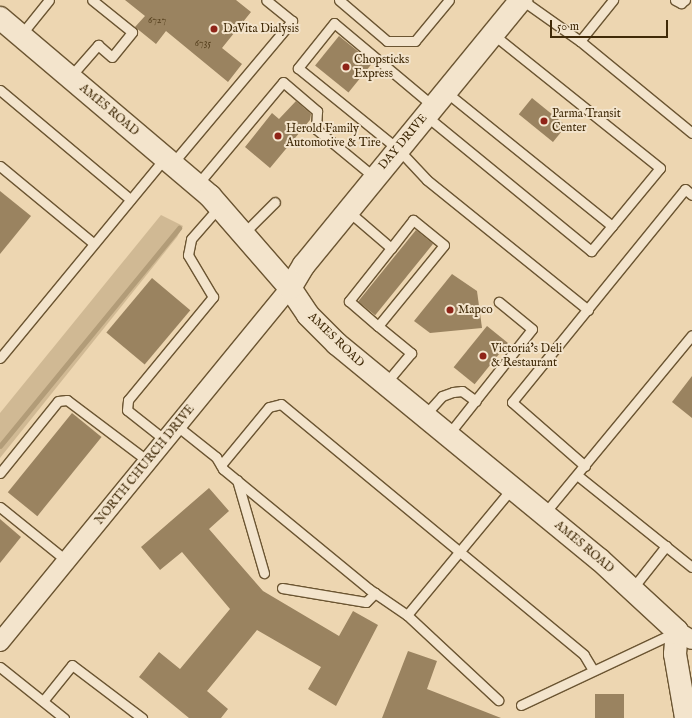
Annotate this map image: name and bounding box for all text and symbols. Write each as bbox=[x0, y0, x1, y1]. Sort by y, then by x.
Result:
scale bar bbox=[552, 12, 670, 38]
house number: 6727 bbox=[148, 15, 166, 27]
text: 50 m bbox=[557, 19, 579, 34]
place label: DaVita Dialysis bbox=[223, 22, 299, 36]
marker: DaVita Dialysis bbox=[208, 23, 220, 35]
house number: 6735 bbox=[195, 38, 211, 50]
place label: Chopsticks Express bbox=[354, 53, 409, 81]
marker: Chopsticks Express bbox=[341, 62, 351, 72]
street label: AMES ROAD bbox=[76, 81, 142, 139]
place label: Parma Transit Center bbox=[552, 107, 621, 135]
street label: DAY DRIVE bbox=[376, 111, 430, 173]
marker: Parma Transit Center bbox=[539, 116, 549, 126]
place label: Herold Family Automotive & Tire bbox=[286, 122, 381, 150]
marker: Herold Family Automotive & Tire bbox=[273, 131, 283, 141]
place label: Mapco bbox=[458, 303, 493, 317]
marker: Mapco bbox=[445, 305, 455, 315]
street label: AMES ROAD bbox=[305, 310, 367, 370]
place label: Victoria's Deli & Restaurant bbox=[491, 342, 562, 370]
marker: Victoria's Deli & Restaurant bbox=[478, 351, 488, 361]
street label: NORTH CHURCH DRIVE bbox=[92, 402, 198, 528]
street label: AMES ROAD bbox=[551, 518, 617, 576]

